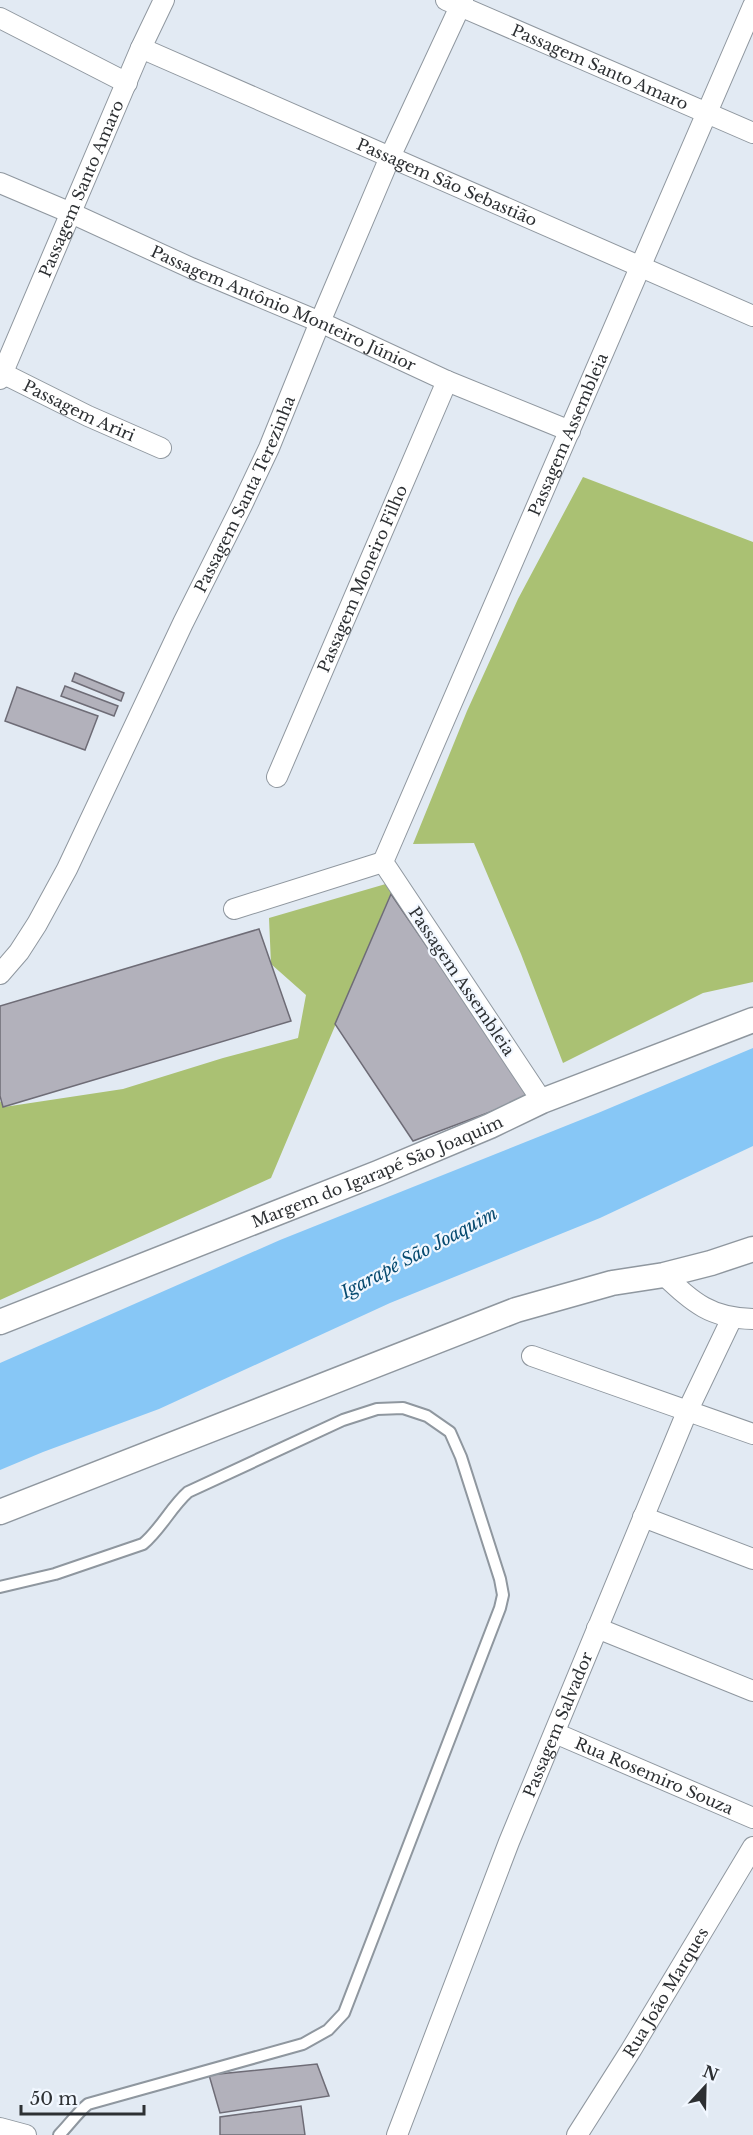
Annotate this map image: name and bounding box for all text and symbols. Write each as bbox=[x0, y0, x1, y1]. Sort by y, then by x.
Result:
street label: Passagem Santo Amaro bbox=[509, 20, 692, 114]
street label: Passagem Santo Amaro bbox=[35, 97, 128, 280]
street label: Passagem São Sebastião bbox=[354, 134, 540, 230]
street label: Passagem Antônio Monteiro Júnior bbox=[148, 241, 420, 375]
street label: Passagem Assembleia bbox=[524, 350, 612, 519]
street label: Passagem Ariri bbox=[20, 375, 139, 446]
street label: Passagem Santa Terezinha bbox=[190, 393, 299, 596]
street label: Passagem Moneiro Filho bbox=[313, 482, 411, 675]
street label: Passagem Assembleia bbox=[405, 903, 519, 1059]
street label: Margem do Igarapé São Joaquim bbox=[249, 1111, 506, 1232]
water label: Igarapé São Joaquim bbox=[336, 1202, 501, 1304]
street label: Passagem Salvador bbox=[519, 1648, 597, 1800]
street label: Rua Rosemiro Souza bbox=[572, 1733, 737, 1818]
street label: Rua João Marques bbox=[619, 1924, 712, 2061]
north arrow bbox=[675, 2057, 735, 2117]
text: N bbox=[700, 2061, 721, 2085]
scale bar bbox=[21, 2078, 144, 2116]
text: 50 m bbox=[30, 2088, 78, 2110]

